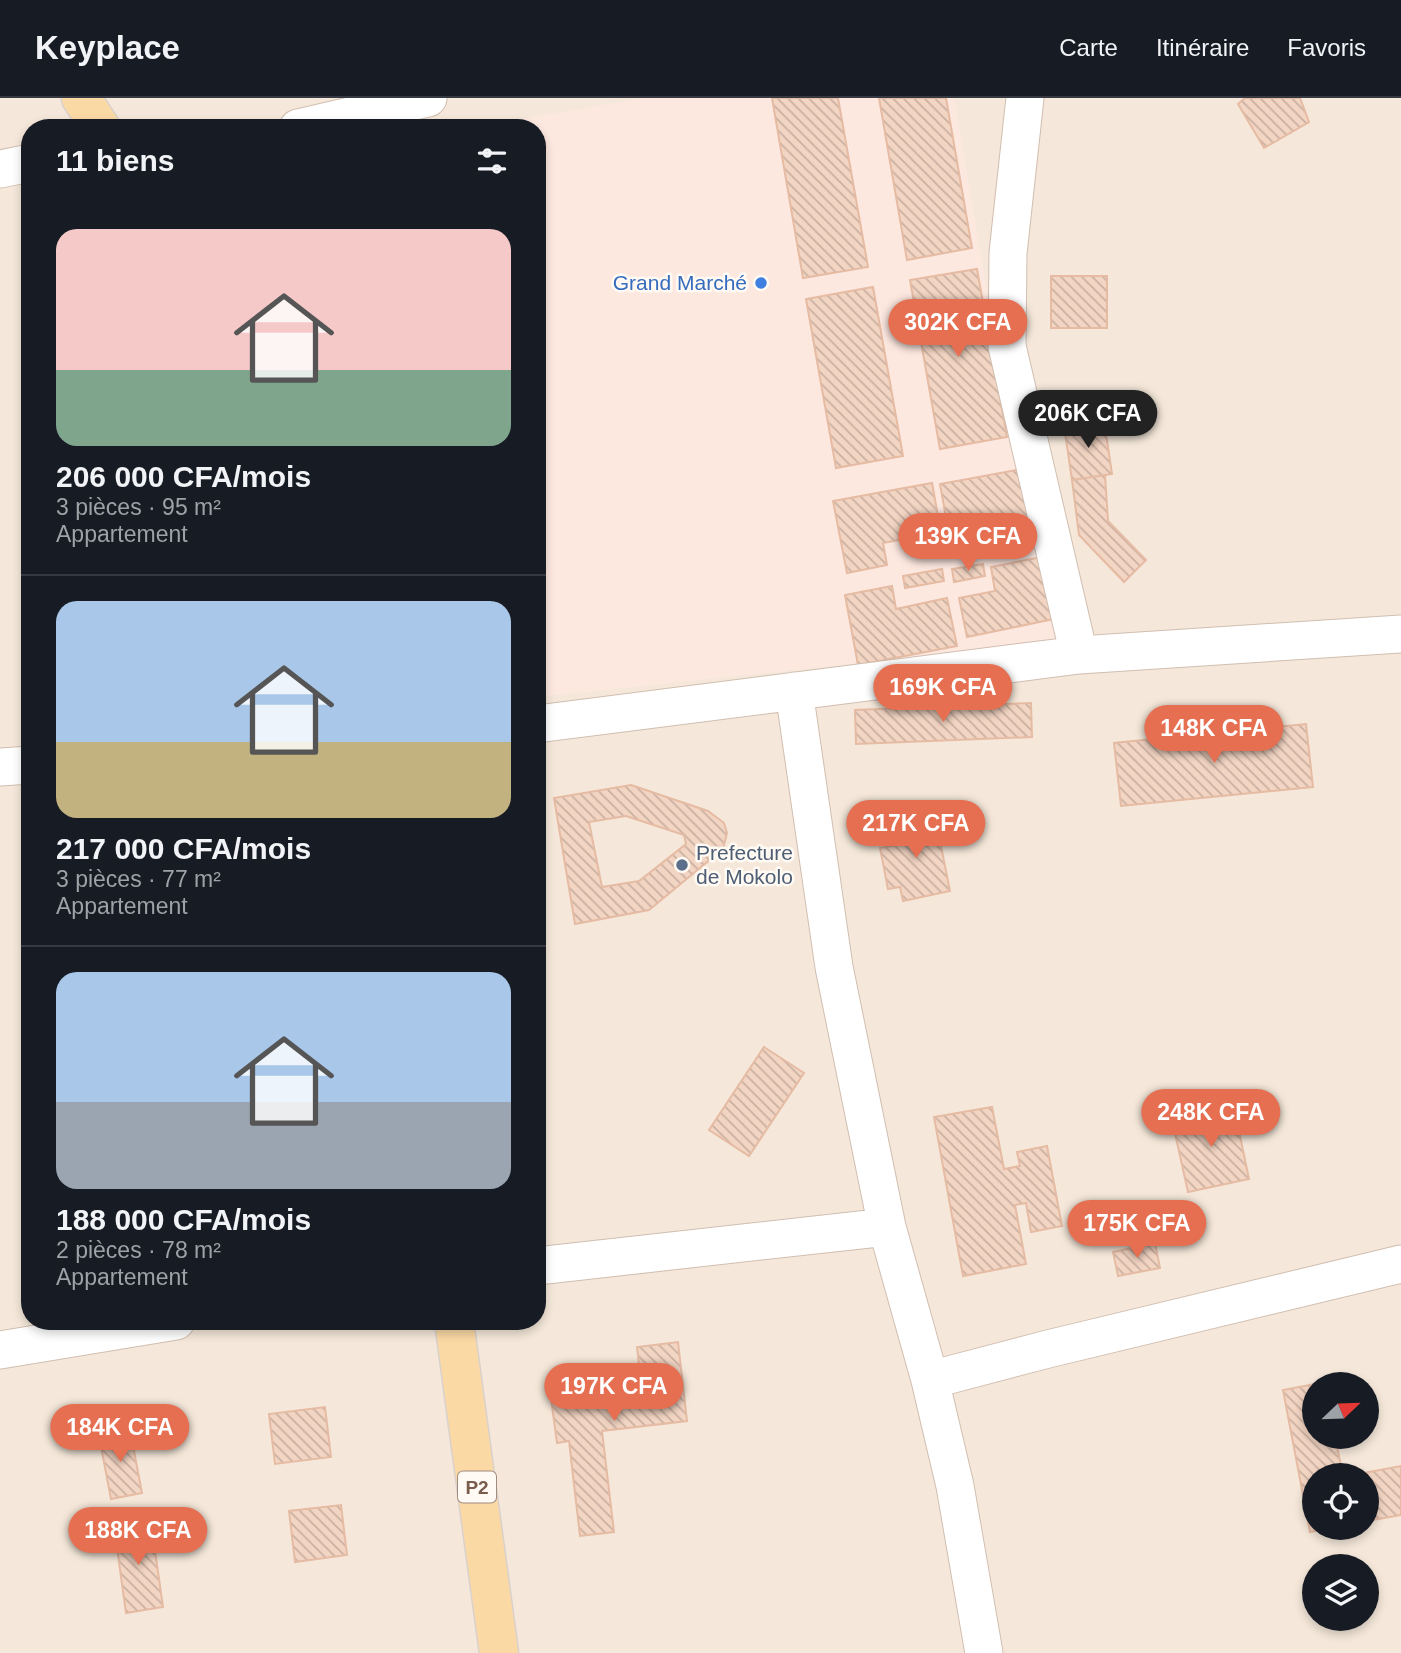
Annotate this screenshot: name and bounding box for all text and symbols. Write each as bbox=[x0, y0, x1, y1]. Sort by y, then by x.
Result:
text: Keyplace bbox=[35, 29, 180, 66]
text: Carte bbox=[1059, 34, 1118, 61]
text: Itinéraire bbox=[1156, 34, 1249, 61]
text: Favoris bbox=[1287, 34, 1366, 61]
icon: filters bbox=[473, 142, 511, 180]
text: 11 biens bbox=[56, 144, 174, 177]
place label: Grand Marché bbox=[613, 271, 747, 294]
icon: home bbox=[221, 275, 347, 401]
marker: Grand Marché bbox=[753, 275, 769, 291]
pin: 302K CFA bbox=[886, 300, 1030, 359]
text: 302K CFA bbox=[904, 309, 1012, 335]
pin: 206K CFA bbox=[1016, 390, 1160, 450]
text: 206K CFA bbox=[1034, 400, 1142, 426]
text: 206 000 CFA/mois bbox=[56, 460, 311, 493]
text: 3 pièces · 95 m² bbox=[56, 494, 221, 520]
pin: 139K CFA bbox=[896, 514, 1040, 573]
text: Appartement bbox=[56, 521, 188, 547]
text: 139K CFA bbox=[914, 523, 1022, 549]
icon: home bbox=[221, 647, 347, 773]
pin: 169K CFA bbox=[871, 664, 1015, 724]
text: 169K CFA bbox=[889, 674, 997, 700]
pin: 148K CFA bbox=[1142, 706, 1286, 765]
text: 148K CFA bbox=[1160, 715, 1268, 741]
pin: 217K CFA bbox=[844, 800, 988, 860]
text: 217K CFA bbox=[862, 810, 970, 836]
text: 217 000 CFA/mois bbox=[56, 832, 311, 865]
place label: Prefecture de Mokolo bbox=[696, 841, 793, 888]
marker: Prefecture de Mokolo bbox=[674, 857, 690, 873]
text: 3 pièces · 77 m² bbox=[56, 866, 221, 892]
text: Appartement bbox=[56, 893, 188, 919]
icon: home bbox=[221, 1018, 347, 1144]
pin: 248K CFA bbox=[1139, 1090, 1283, 1149]
text: 248K CFA bbox=[1157, 1099, 1265, 1125]
pin: 175K CFA bbox=[1065, 1200, 1209, 1260]
text: 188 000 CFA/mois bbox=[56, 1203, 311, 1236]
text: 175K CFA bbox=[1083, 1210, 1191, 1236]
text: 2 pièces · 78 m² bbox=[56, 1237, 221, 1263]
text: Appartement bbox=[56, 1264, 188, 1290]
pin: 197K CFA bbox=[542, 1364, 686, 1423]
north arrow bbox=[1302, 1372, 1379, 1449]
map controls bbox=[1302, 1372, 1379, 1631]
text: 197K CFA bbox=[560, 1373, 668, 1399]
pin: 184K CFA bbox=[48, 1404, 192, 1464]
text: 184K CFA bbox=[66, 1414, 174, 1440]
button: locate bbox=[1302, 1463, 1379, 1540]
road number: P2 bbox=[458, 1471, 496, 1502]
pin: 188K CFA bbox=[66, 1508, 210, 1567]
text: 188K CFA bbox=[84, 1517, 192, 1543]
button: layers bbox=[1302, 1554, 1379, 1631]

